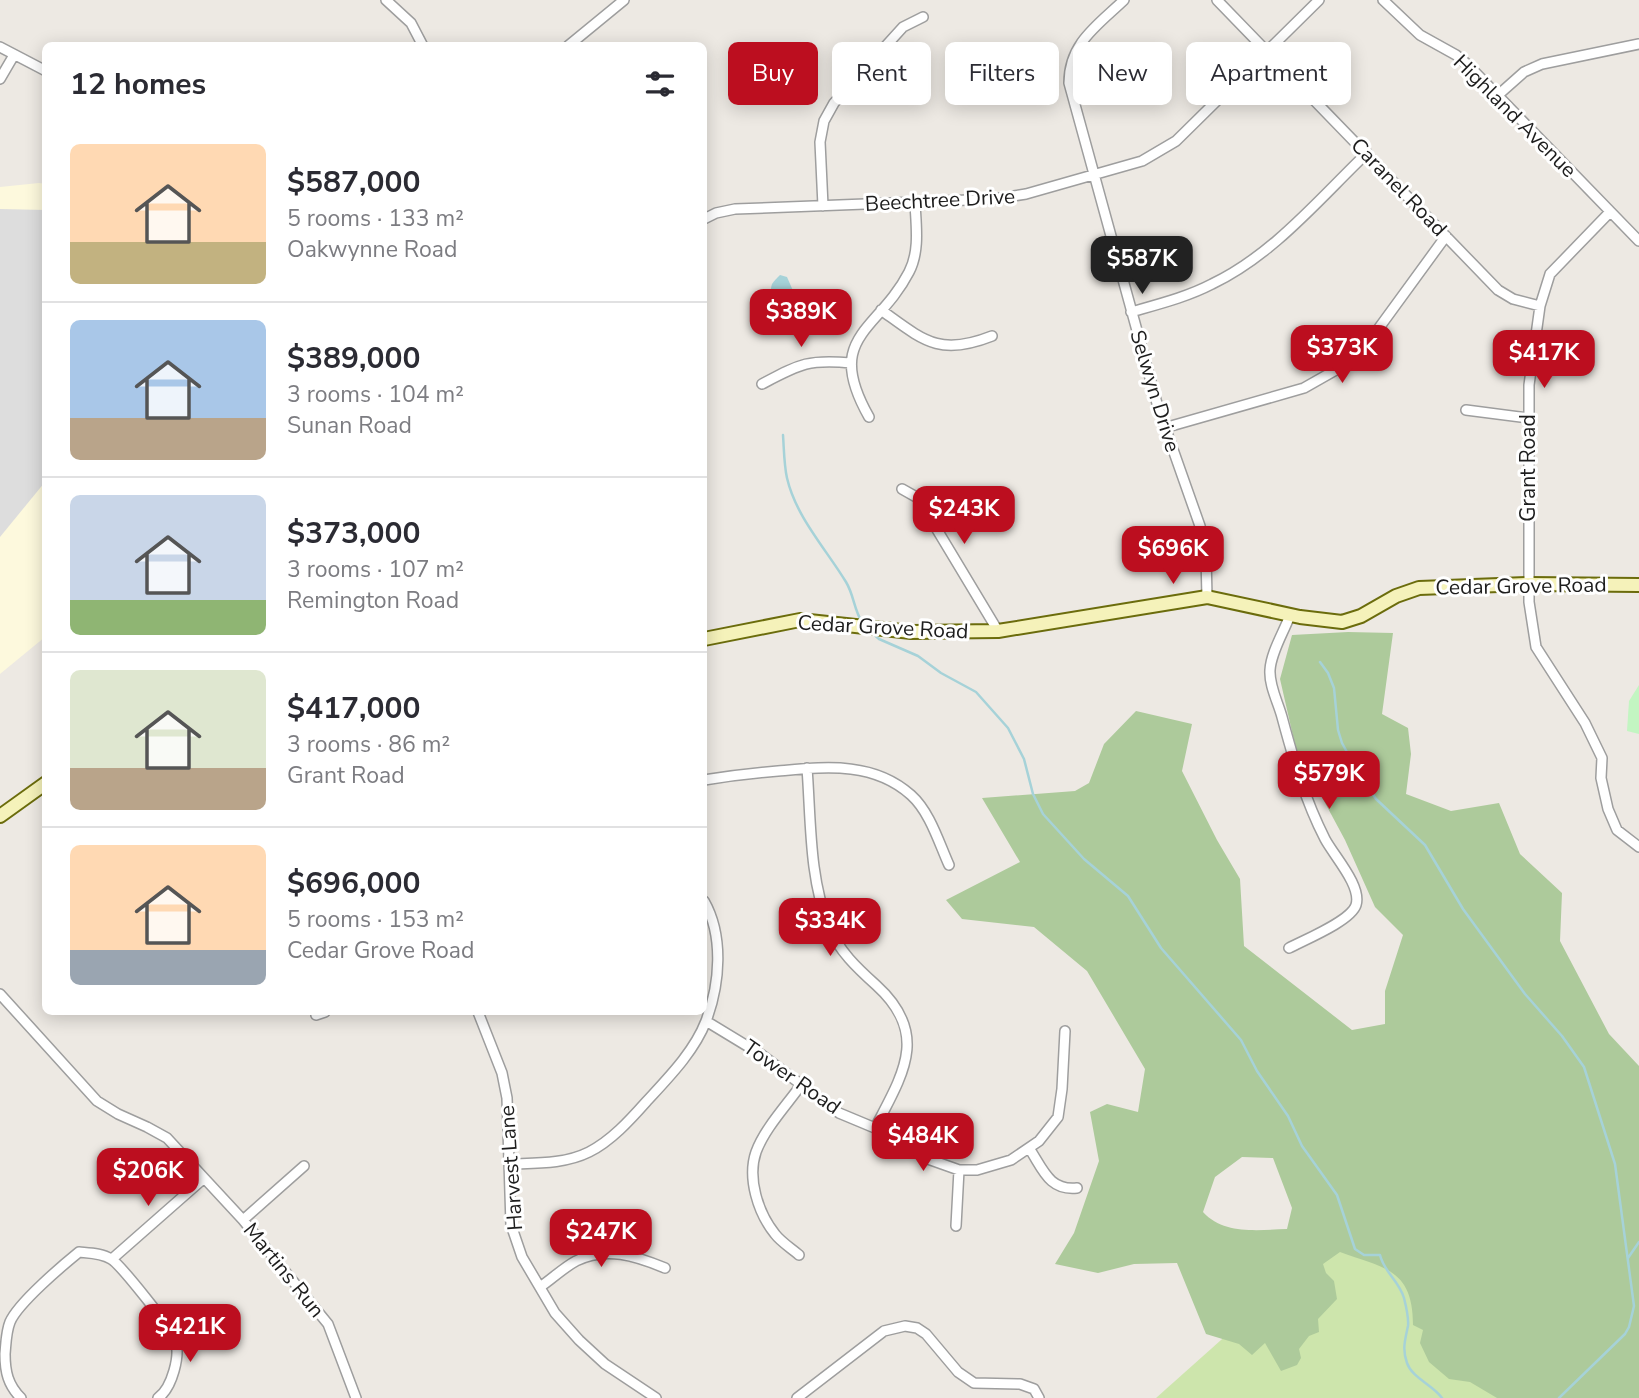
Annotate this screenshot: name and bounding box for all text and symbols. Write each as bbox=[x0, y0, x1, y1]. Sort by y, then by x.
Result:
chip: Buy bbox=[728, 42, 818, 105]
chip: Rent bbox=[832, 42, 931, 105]
chip: Filters bbox=[945, 42, 1059, 105]
chip: New bbox=[1073, 42, 1172, 105]
chip: Apartment bbox=[1186, 42, 1351, 105]
street label: Highland Avenue bbox=[1447, 48, 1583, 184]
text: 12 homes bbox=[70, 64, 206, 105]
icon: filters bbox=[641, 65, 679, 103]
street label: Caranel Road bbox=[1345, 132, 1453, 242]
text: $587,000 bbox=[287, 162, 420, 203]
icon: home bbox=[126, 172, 210, 256]
street label: Beechtree Drive bbox=[864, 182, 1016, 218]
text: 5 rooms · 133 m² bbox=[287, 203, 464, 234]
text: Oakwynne Road bbox=[287, 234, 457, 265]
pin: $587K bbox=[1093, 236, 1191, 296]
text: $587K bbox=[1107, 243, 1177, 274]
pin: $389K bbox=[752, 290, 850, 349]
text: $389K bbox=[766, 296, 836, 327]
pin: $373K bbox=[1293, 326, 1391, 385]
street label: Selwyn Drive bbox=[1123, 327, 1187, 455]
pin: $417K bbox=[1495, 330, 1593, 390]
text: $373K bbox=[1307, 332, 1377, 363]
text: $417K bbox=[1509, 337, 1579, 368]
text: $389,000 bbox=[287, 338, 420, 379]
icon: home bbox=[126, 348, 210, 432]
text: 3 rooms · 104 m² bbox=[287, 379, 464, 410]
text: Sunan Road bbox=[287, 410, 412, 441]
street label: Grant Road bbox=[1514, 414, 1542, 522]
pin: $243K bbox=[915, 486, 1013, 546]
text: $243K bbox=[929, 493, 999, 524]
text: $373,000 bbox=[287, 513, 420, 554]
icon: home bbox=[126, 523, 210, 607]
pin: $696K bbox=[1124, 526, 1222, 586]
text: $696K bbox=[1138, 533, 1208, 564]
text: 3 rooms · 107 m² bbox=[287, 554, 464, 585]
street label: Cedar Grove Road bbox=[1435, 571, 1607, 601]
text: Remington Road bbox=[287, 585, 459, 616]
street label: Cedar Grove Road bbox=[797, 609, 969, 645]
text: $417,000 bbox=[287, 688, 420, 729]
icon: home bbox=[126, 698, 210, 782]
text: 3 rooms · 86 m² bbox=[287, 729, 450, 760]
pin: $579K bbox=[1280, 752, 1378, 811]
text: $579K bbox=[1294, 758, 1364, 789]
text: Grant Road bbox=[287, 760, 405, 791]
text: $696,000 bbox=[287, 863, 420, 904]
icon: home bbox=[126, 873, 210, 957]
pin: $334K bbox=[781, 898, 879, 958]
text: 5 rooms · 153 m² bbox=[287, 904, 464, 935]
text: $334K bbox=[795, 905, 865, 936]
text: Cedar Grove Road bbox=[287, 935, 474, 966]
street label: Tower Road bbox=[738, 1033, 846, 1121]
street label: Harvest Lane bbox=[493, 1104, 529, 1232]
pin: $484K bbox=[874, 1114, 972, 1173]
text: $484K bbox=[888, 1120, 958, 1151]
pin: $206K bbox=[99, 1148, 197, 1208]
text: $206K bbox=[113, 1155, 183, 1186]
pin: $247K bbox=[552, 1210, 650, 1269]
text: $247K bbox=[566, 1216, 636, 1247]
street label: Martins Run bbox=[237, 1217, 331, 1323]
pin: $421K bbox=[141, 1304, 239, 1364]
text: $421K bbox=[155, 1311, 225, 1342]

